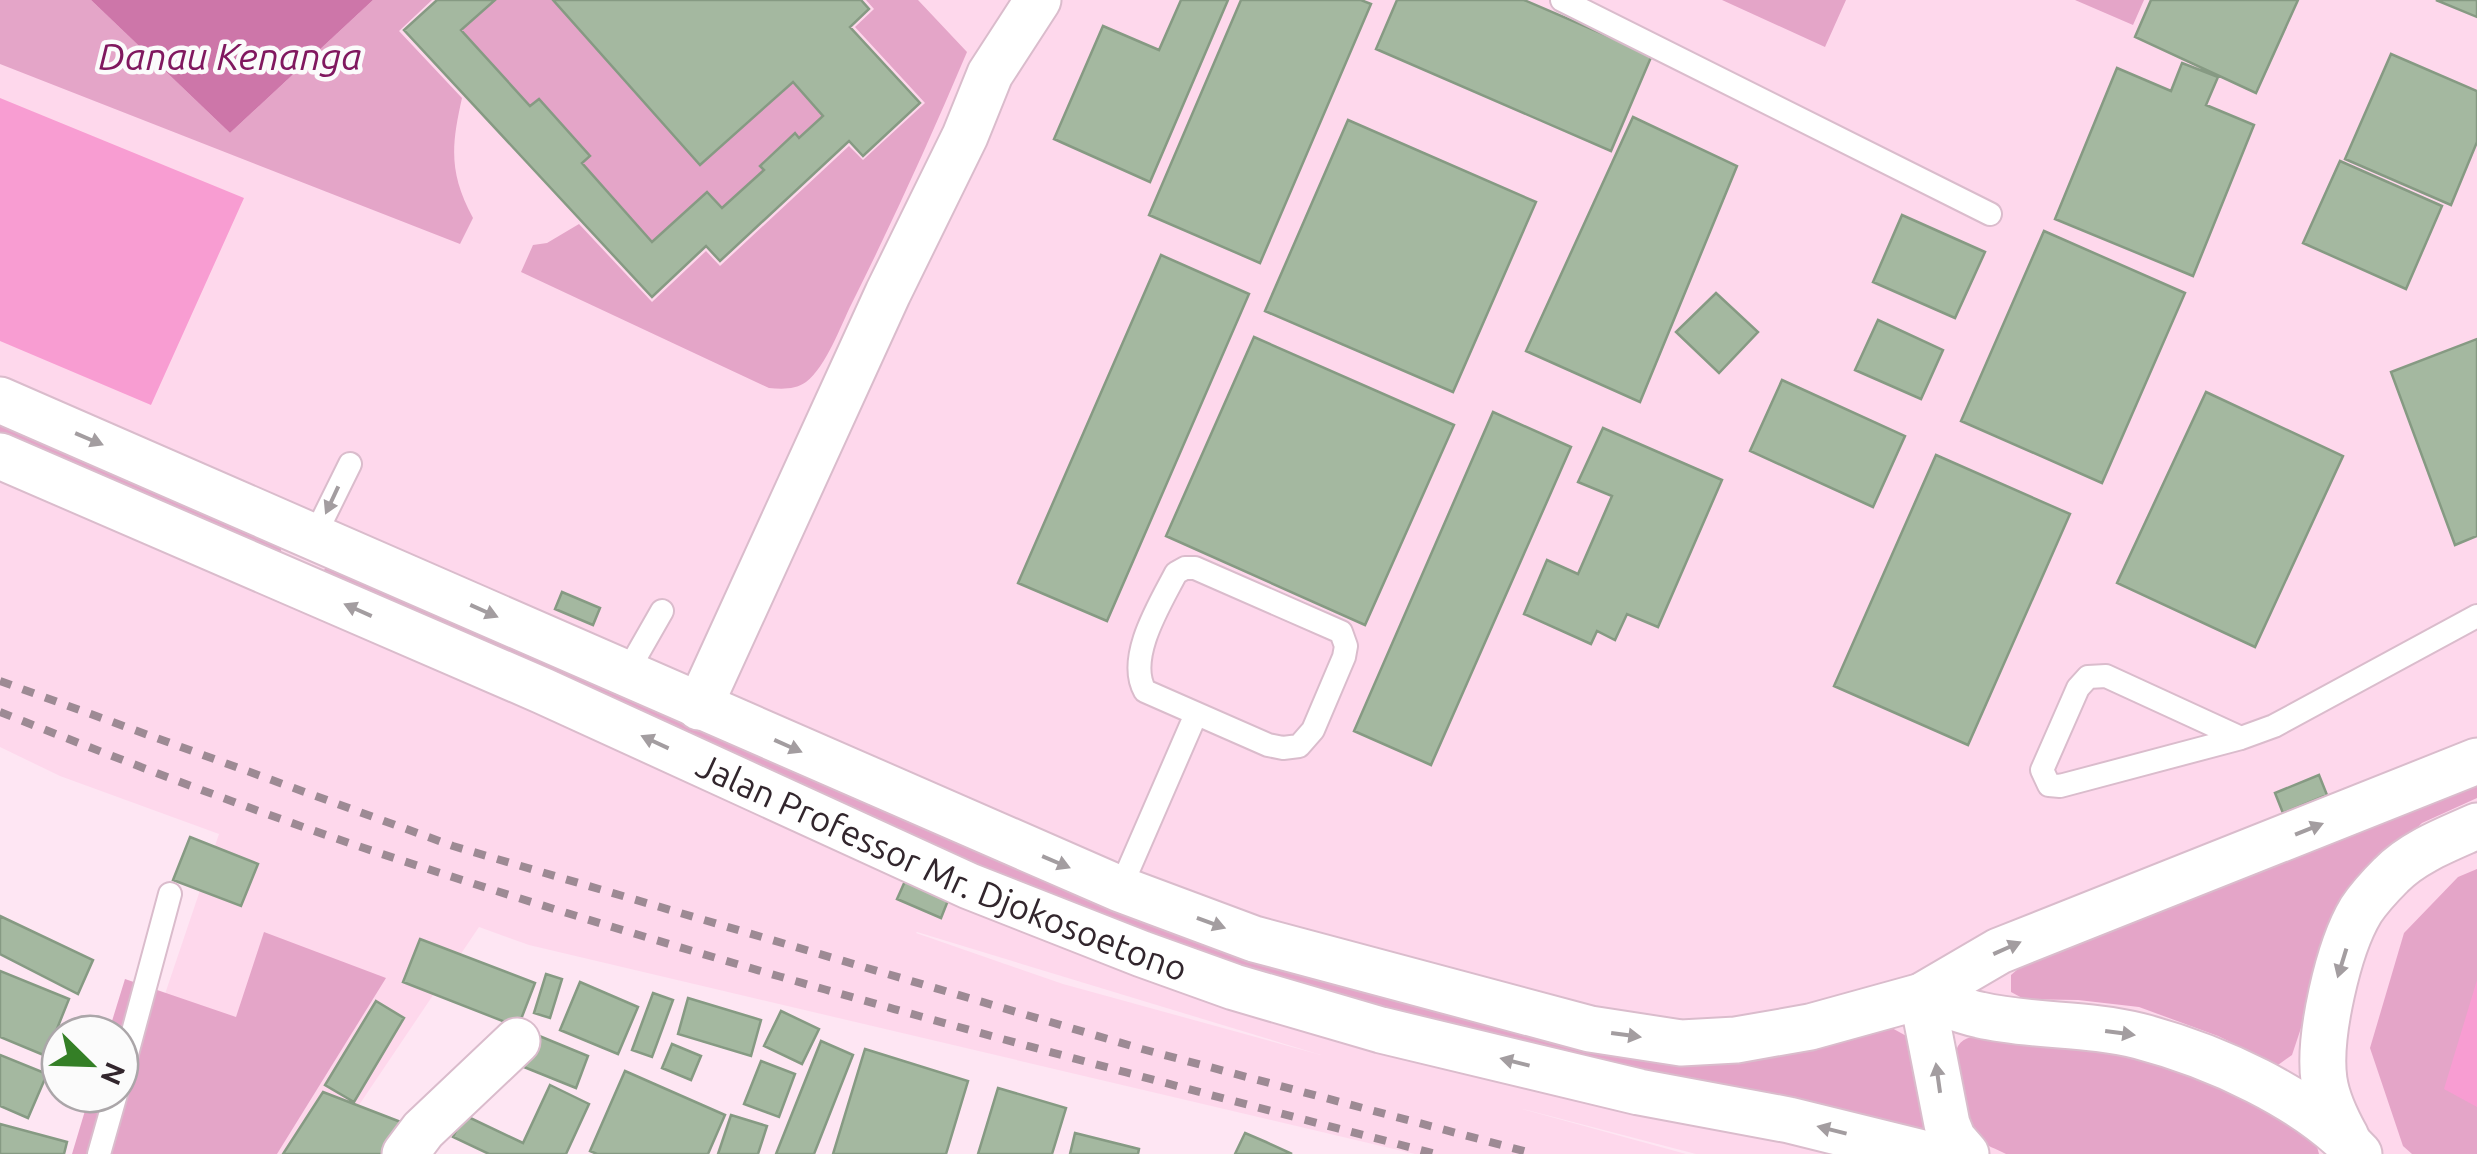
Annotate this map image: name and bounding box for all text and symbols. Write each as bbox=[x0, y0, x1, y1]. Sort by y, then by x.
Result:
water label: Danau Kenanga bbox=[98, 35, 362, 77]
one-way arrow bbox=[74, 431, 104, 447]
one-way arrow bbox=[323, 486, 340, 515]
one-way arrow bbox=[343, 602, 373, 618]
one-way arrow bbox=[469, 603, 499, 619]
one-way arrow bbox=[640, 734, 669, 751]
one-way arrow bbox=[773, 738, 803, 754]
street label: Jalan Professor Mr. Djokosoetono bbox=[691, 744, 1193, 989]
one-way arrow bbox=[2294, 820, 2324, 836]
one-way arrow bbox=[1041, 855, 1071, 871]
one-way arrow bbox=[1196, 916, 1226, 931]
one-way arrow bbox=[1992, 940, 2022, 956]
one-way arrow bbox=[2334, 949, 2349, 979]
north arrow bbox=[40, 1014, 140, 1114]
one-way arrow bbox=[2105, 1026, 2136, 1042]
one-way arrow bbox=[1610, 1027, 1642, 1043]
one-way arrow bbox=[1499, 1054, 1530, 1069]
text: N bbox=[95, 1058, 132, 1090]
one-way arrow bbox=[1929, 1062, 1945, 1093]
one-way arrow bbox=[1816, 1122, 1847, 1138]

